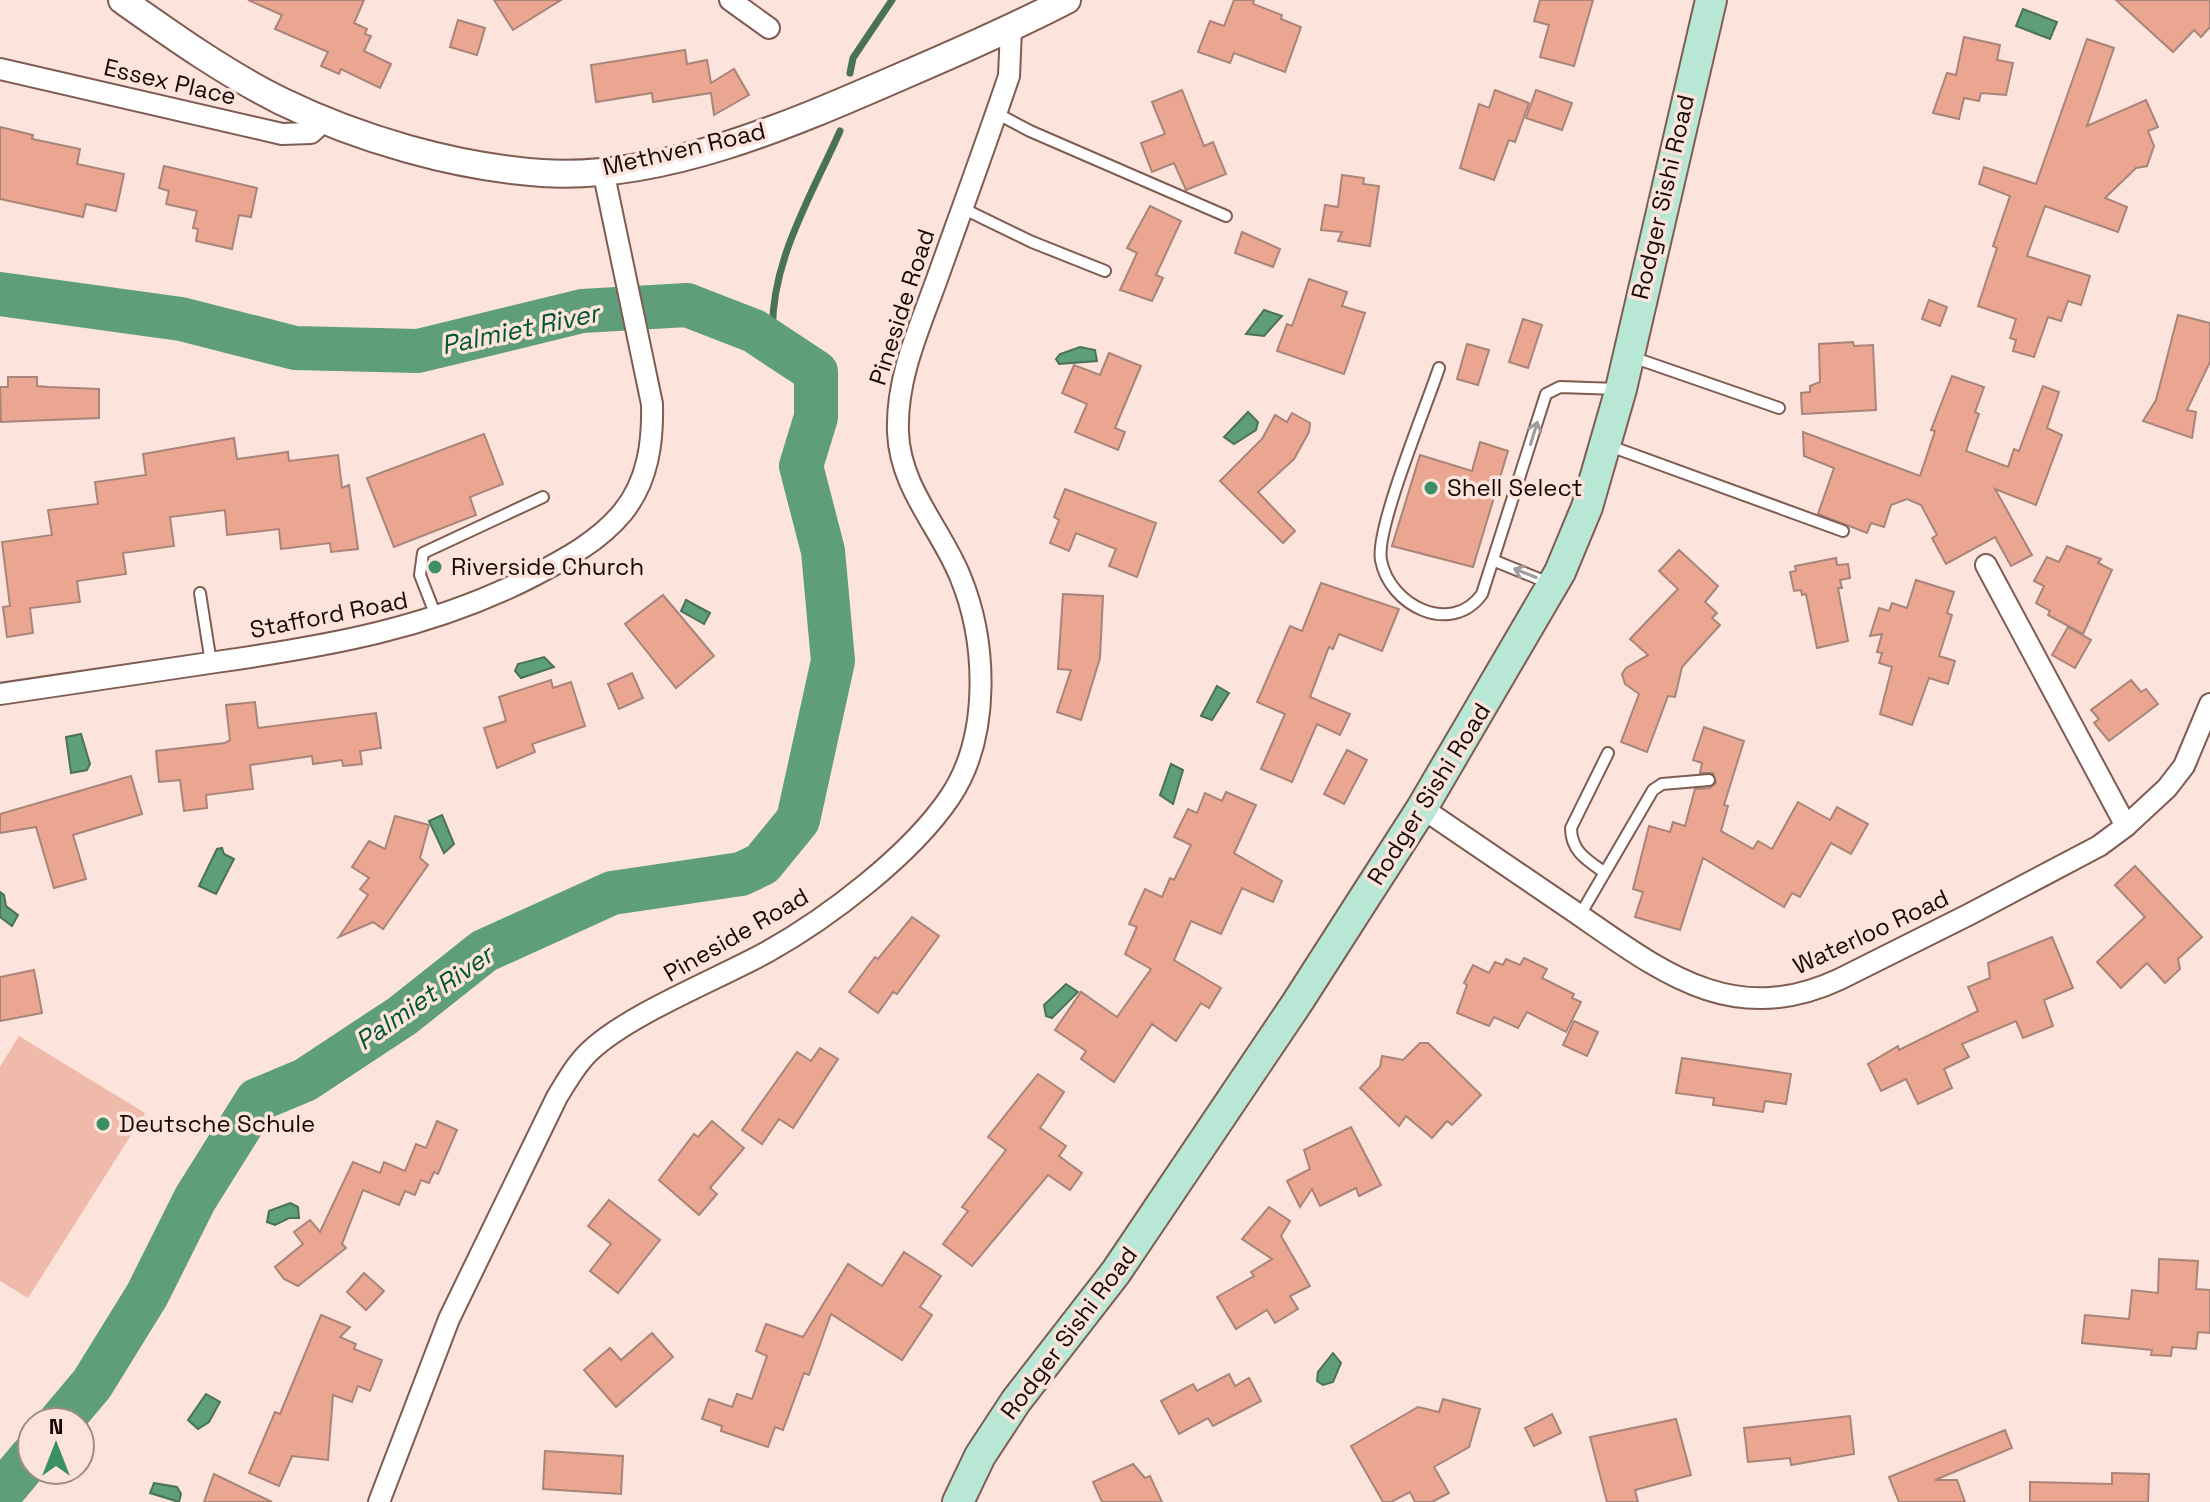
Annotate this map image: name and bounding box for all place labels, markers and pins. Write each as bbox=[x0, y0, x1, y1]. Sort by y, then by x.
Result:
place label: Shell Select bbox=[1447, 472, 1582, 503]
marker: Shell Select bbox=[1422, 479, 1440, 497]
place label: Riverside Church bbox=[451, 551, 644, 582]
marker: Riverside Church bbox=[426, 558, 444, 576]
place label: Deutsche Schule bbox=[119, 1108, 315, 1139]
marker: Deutsche Schule bbox=[94, 1115, 112, 1133]

